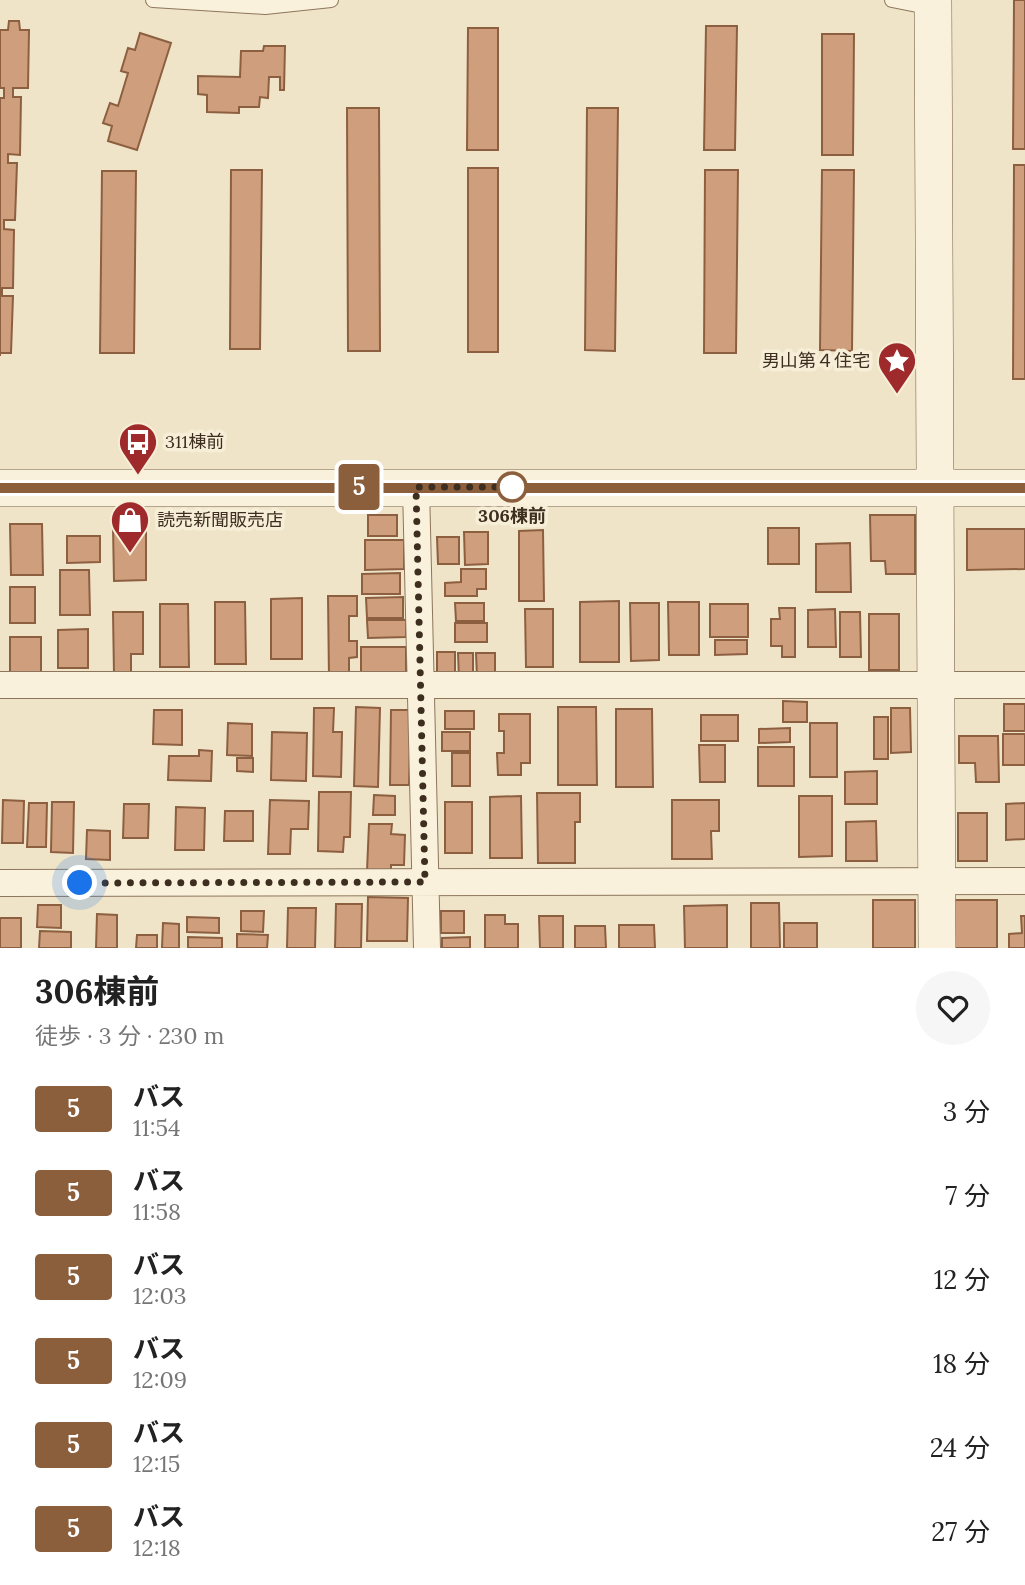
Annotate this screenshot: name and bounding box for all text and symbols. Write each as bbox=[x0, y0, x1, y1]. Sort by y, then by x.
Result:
place icon: 男山第４住宅 bbox=[876, 340, 918, 395]
place label: 男山第４住宅 bbox=[762, 349, 870, 372]
bus stop icon: 311棟前 bbox=[117, 421, 159, 476]
place label: 311棟前 bbox=[165, 430, 224, 453]
line badge: 5 bbox=[336, 464, 382, 510]
text: 5 bbox=[353, 471, 365, 502]
marker: 306棟前 bbox=[497, 472, 527, 502]
shop icon: 読売新聞販売店 bbox=[109, 499, 151, 554]
place label: 306棟前 bbox=[478, 504, 546, 527]
place label: 読売新聞販売店 bbox=[157, 508, 283, 531]
your location bbox=[62, 865, 97, 900]
text: 306棟前 bbox=[35, 970, 159, 1012]
button: heart bbox=[916, 971, 990, 1045]
text: 徒歩 · 3 分 · 230 m bbox=[35, 1021, 224, 1050]
text: バス bbox=[133, 1080, 185, 1113]
text: 5 bbox=[67, 1093, 80, 1124]
text: 3 分 bbox=[943, 1095, 990, 1128]
text: 11:54 bbox=[133, 1113, 181, 1142]
text: バス bbox=[133, 1164, 185, 1197]
text: 5 bbox=[67, 1177, 80, 1208]
text: 7 分 bbox=[945, 1179, 990, 1212]
text: 11:58 bbox=[133, 1197, 181, 1226]
text: バス bbox=[133, 1248, 185, 1281]
text: 5 bbox=[67, 1261, 80, 1292]
text: 12 分 bbox=[934, 1263, 990, 1296]
text: 12:03 bbox=[133, 1281, 187, 1310]
text: バス bbox=[133, 1332, 185, 1365]
text: 5 bbox=[67, 1345, 80, 1376]
text: 18 分 bbox=[933, 1347, 990, 1380]
text: 12:09 bbox=[133, 1365, 187, 1394]
text: バス bbox=[133, 1416, 185, 1449]
text: 5 bbox=[67, 1429, 80, 1460]
text: 24 分 bbox=[930, 1431, 990, 1464]
text: 12:15 bbox=[133, 1449, 180, 1478]
text: バス bbox=[133, 1500, 185, 1533]
text: 5 bbox=[67, 1513, 80, 1544]
text: 27 分 bbox=[931, 1515, 990, 1548]
text: 12:18 bbox=[133, 1533, 181, 1562]

